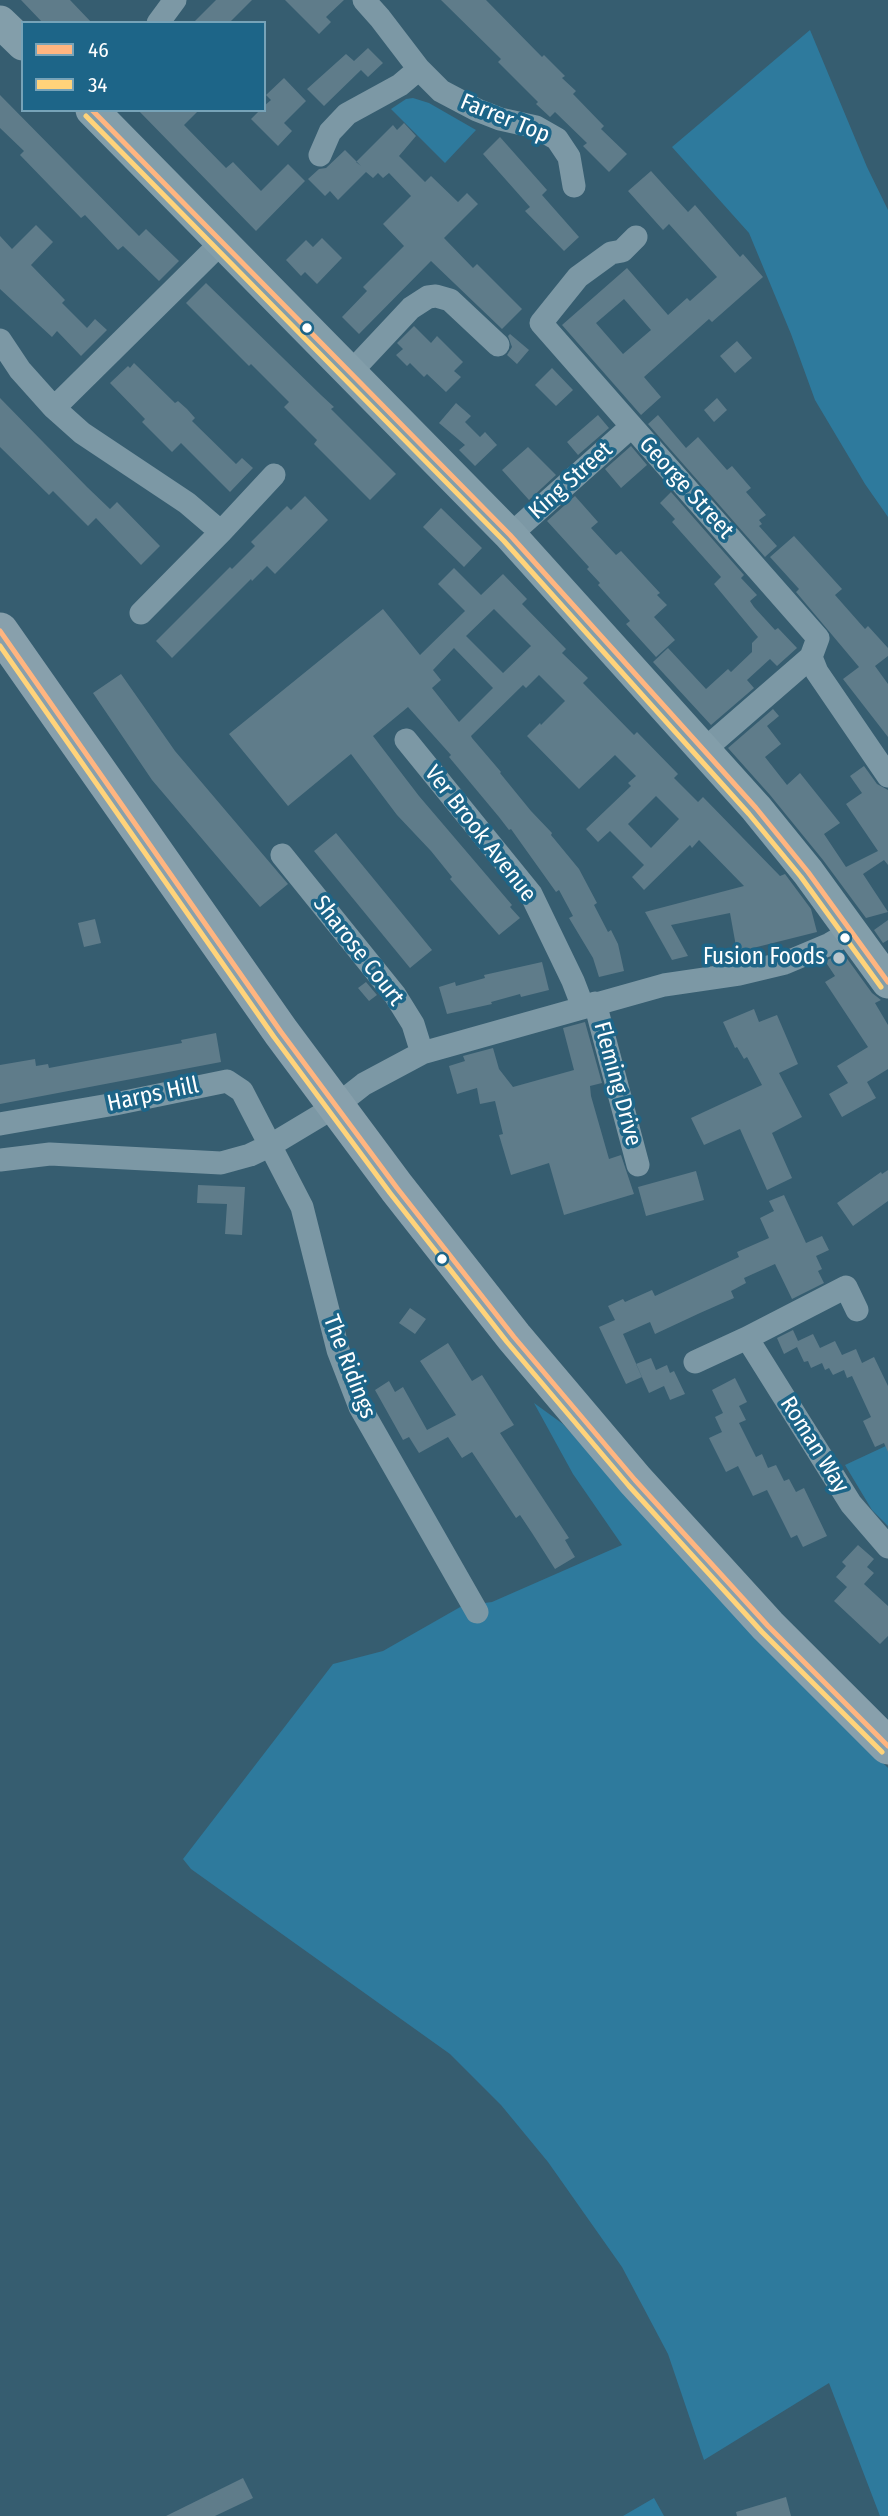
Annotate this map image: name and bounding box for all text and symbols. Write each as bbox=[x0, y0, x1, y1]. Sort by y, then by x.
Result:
legend bbox=[21, 21, 266, 112]
text: 46 bbox=[88, 37, 109, 63]
text: 34 bbox=[88, 72, 108, 98]
street label: Farrer Top bbox=[456, 89, 554, 149]
unlabelled marker bbox=[300, 321, 314, 335]
street label: George Street bbox=[633, 431, 739, 545]
street label: King Street bbox=[524, 436, 618, 526]
street label: Ver Brook Avenue bbox=[418, 760, 542, 908]
street label: Sharose Court bbox=[307, 891, 409, 1011]
unlabelled marker bbox=[838, 931, 852, 945]
place label: Fusion Foods bbox=[703, 944, 825, 972]
marker: Fusion Foods bbox=[831, 950, 847, 966]
street label: Fleming Drive bbox=[587, 1019, 647, 1149]
street label: Harps Hill bbox=[105, 1072, 201, 1118]
unlabelled marker bbox=[435, 1252, 449, 1266]
street label: The Ridings bbox=[317, 1311, 381, 1423]
street label: Roman Way bbox=[774, 1392, 854, 1498]

